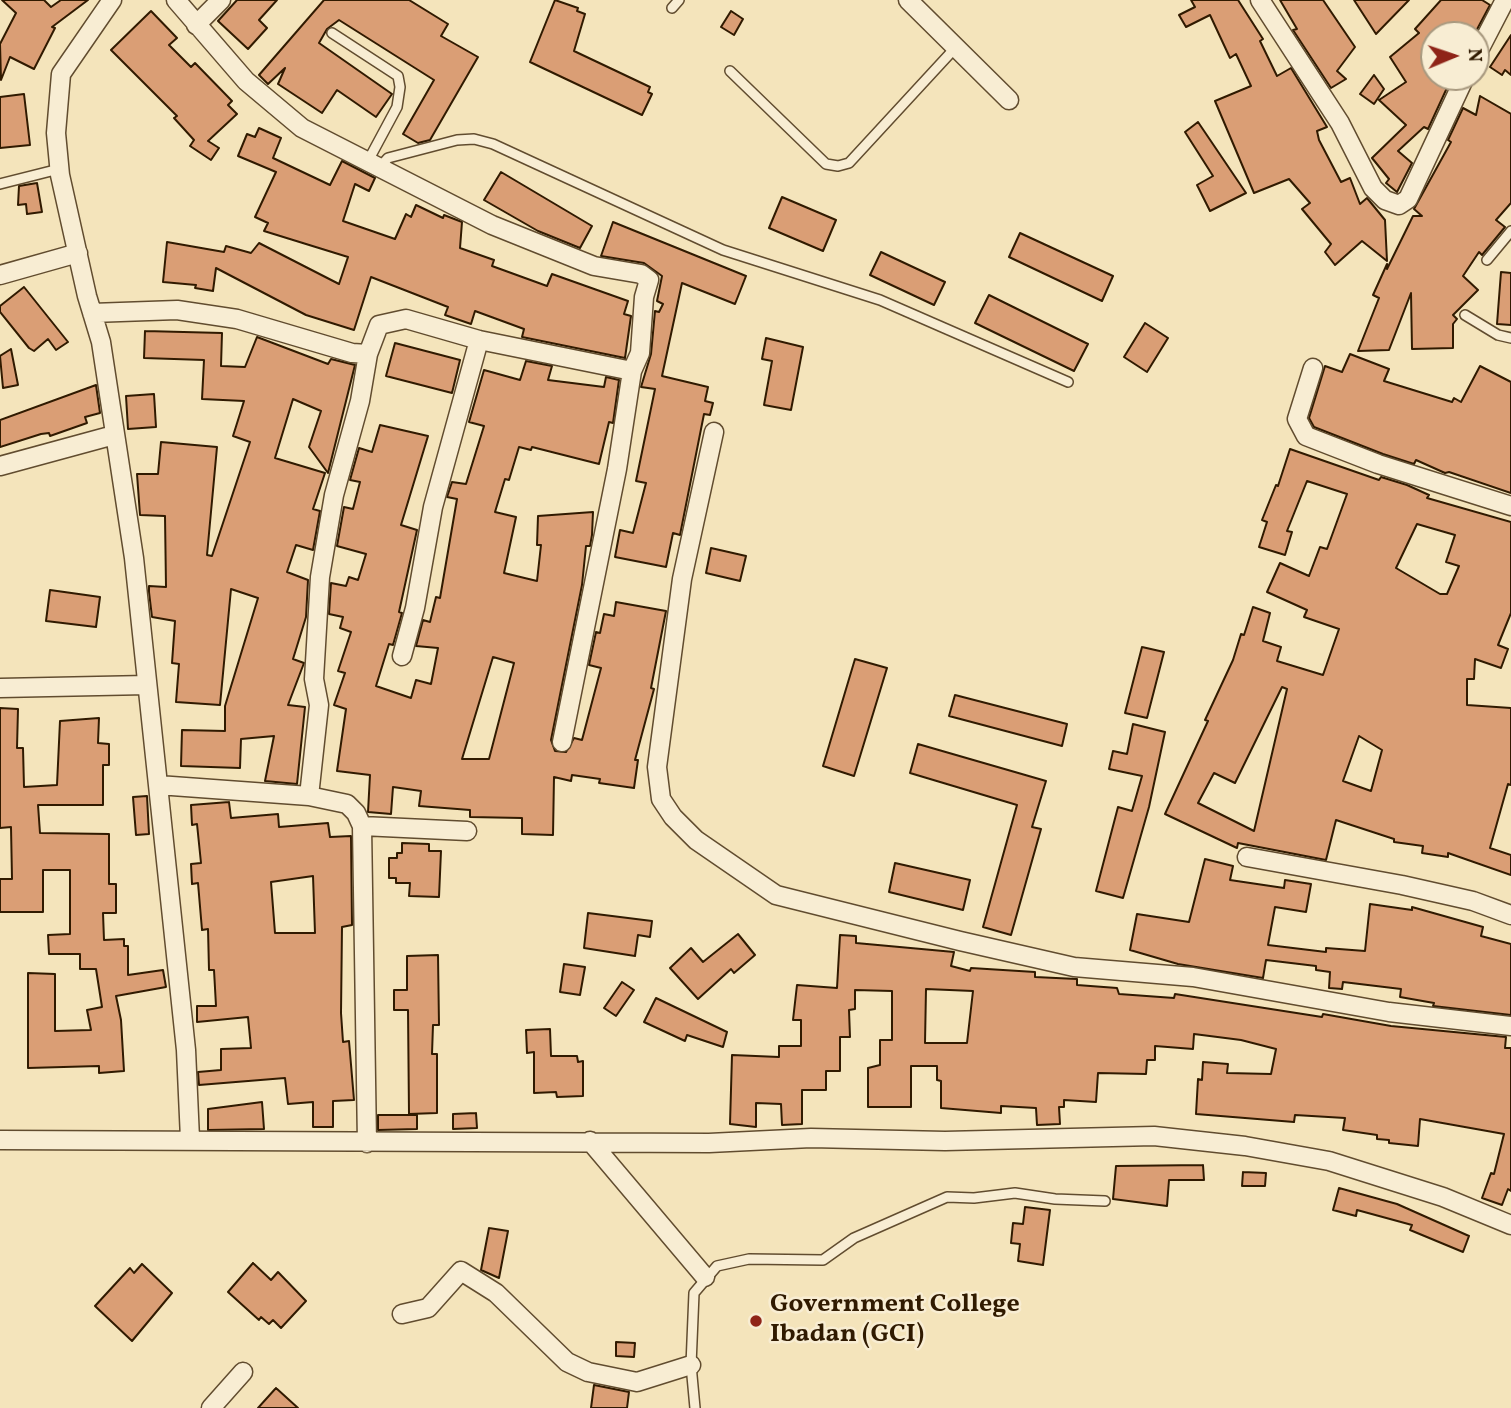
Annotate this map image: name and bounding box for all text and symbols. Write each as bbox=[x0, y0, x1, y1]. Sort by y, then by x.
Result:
north arrow bbox=[1420, 21, 1490, 91]
text: N bbox=[1461, 48, 1487, 63]
place label: Government College Ibadan (GCI) bbox=[770, 1290, 1020, 1352]
marker: Government College Ibadan (GCI) bbox=[748, 1313, 764, 1329]

